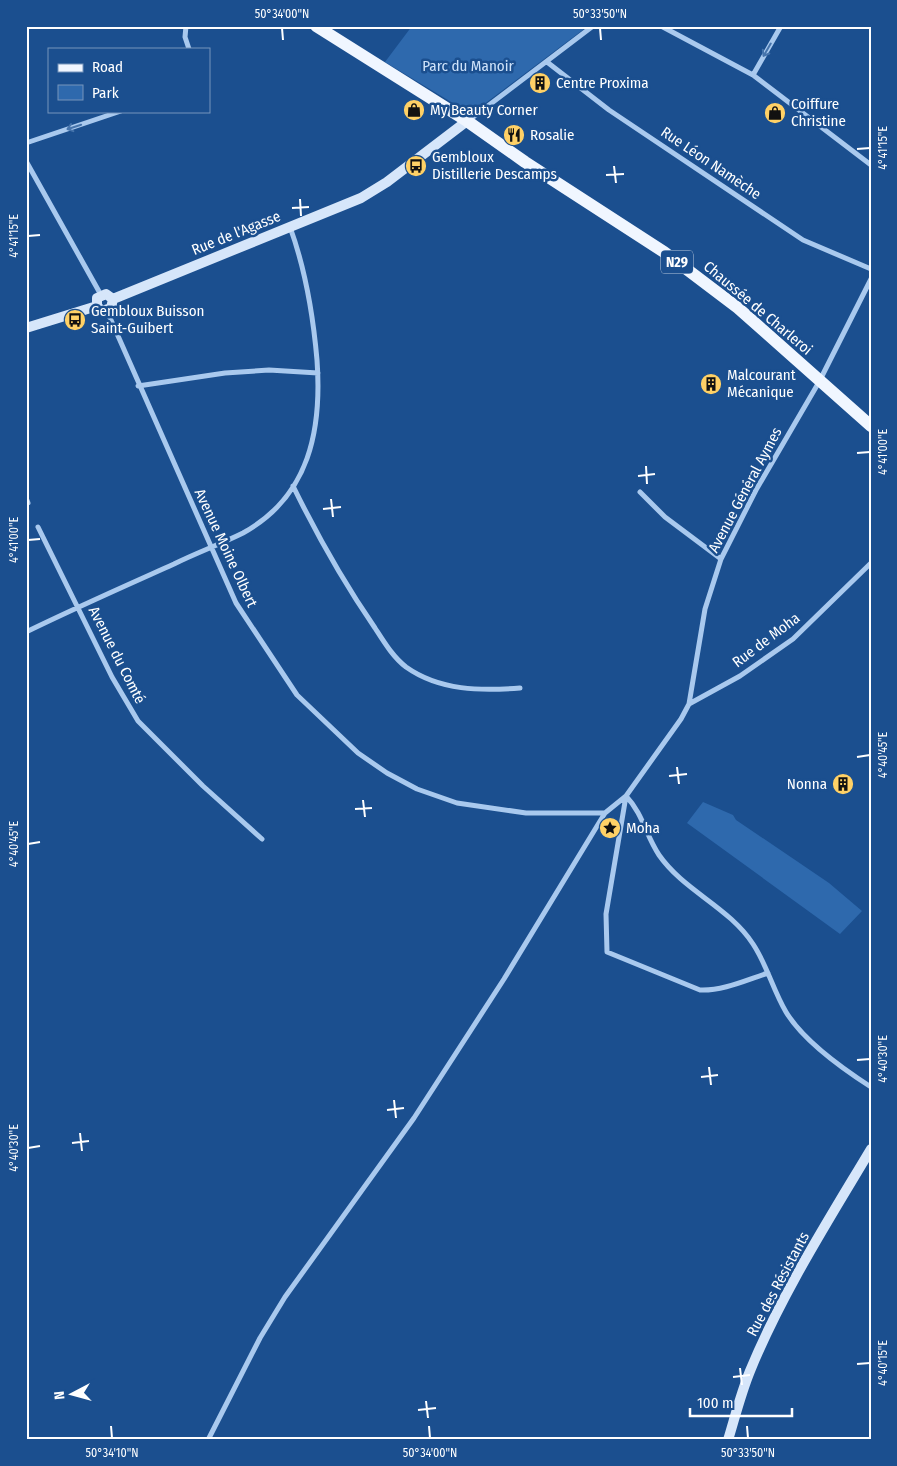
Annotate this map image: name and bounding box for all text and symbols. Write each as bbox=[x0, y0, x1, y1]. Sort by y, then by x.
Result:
text: 50°34'00"N bbox=[255, 7, 309, 21]
text: 50°33'50"N bbox=[573, 7, 627, 21]
one-way arrow bbox=[761, 43, 771, 57]
legend bbox=[48, 48, 210, 112]
park label: Parc du Manoir bbox=[422, 57, 514, 75]
text: Road bbox=[92, 58, 123, 76]
building icon: Centre Proxima bbox=[528, 71, 552, 95]
place label: Centre Proxima bbox=[556, 74, 649, 92]
text: Park bbox=[92, 84, 119, 102]
place label: Coiffure Christine bbox=[791, 95, 846, 130]
shop icon: My Beauty Corner bbox=[402, 98, 426, 122]
place label: My Beauty Corner bbox=[430, 101, 538, 119]
shop icon: Coiffure Christine bbox=[763, 101, 787, 125]
one-way arrow bbox=[67, 122, 83, 132]
restaurant icon: Rosalie bbox=[502, 123, 526, 147]
street label: Rue Léon Namèche bbox=[657, 123, 765, 203]
place label: Rosalie bbox=[530, 126, 575, 144]
text: 4°41'15"E bbox=[876, 126, 890, 170]
place label: Gembloux Distillerie Descamps bbox=[432, 148, 557, 183]
bus stop icon: Gembloux Distillerie Descamps bbox=[404, 154, 428, 178]
street label: Rue de l'Agasse bbox=[189, 207, 283, 259]
text: 4°41'15"E bbox=[7, 214, 21, 258]
road number: N29 bbox=[661, 250, 693, 274]
street label: Chaussée de Charleroi bbox=[700, 257, 816, 359]
place label: Gembloux Buisson Saint-Guibert bbox=[91, 302, 205, 337]
bus stop icon: Gembloux Buisson Saint-Guibert bbox=[63, 308, 87, 332]
place label: Malcourant Mécanique bbox=[727, 366, 796, 401]
building icon: Malcourant Mécanique bbox=[699, 372, 723, 396]
street label: Avenue Général Aymes bbox=[704, 424, 786, 556]
text: 4°41'00"E bbox=[876, 429, 890, 475]
street label: Avenue Moine Olbert bbox=[191, 486, 261, 610]
text: 4°41'00"E bbox=[7, 517, 21, 563]
street label: Avenue du Comté bbox=[85, 603, 149, 707]
street label: Rue de Moha bbox=[729, 609, 803, 671]
text: 4°40'45"E bbox=[876, 731, 890, 778]
building icon: Nonna bbox=[831, 772, 855, 796]
place label: Nonna bbox=[787, 775, 827, 793]
place icon: Moha bbox=[598, 816, 622, 840]
place label: Moha bbox=[626, 819, 660, 837]
text: 4°40'45"E bbox=[7, 820, 21, 867]
text: 4°40'30"E bbox=[876, 1035, 890, 1083]
text: 4°40'30"E bbox=[7, 1124, 21, 1172]
street label: Rue des Résistants bbox=[743, 1229, 813, 1339]
text: 4°40'15"E bbox=[876, 1340, 890, 1386]
north arrow bbox=[48, 1368, 98, 1418]
scale bar bbox=[690, 1386, 792, 1418]
text: N bbox=[51, 1390, 68, 1400]
text: 100 m bbox=[697, 1394, 734, 1412]
text: 50°34'10"N bbox=[85, 1446, 139, 1460]
text: 50°34'00"N bbox=[403, 1446, 457, 1460]
text: 50°33'50"N bbox=[721, 1446, 775, 1460]

